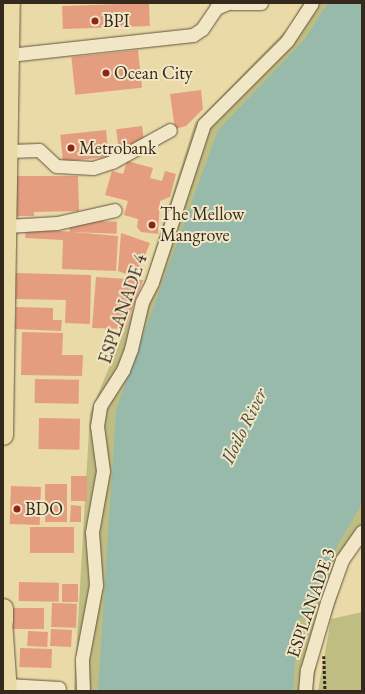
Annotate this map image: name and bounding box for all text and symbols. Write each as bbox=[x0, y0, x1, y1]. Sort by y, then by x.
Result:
place label: BPI bbox=[103, 10, 130, 32]
marker: BPI bbox=[90, 16, 100, 26]
place label: Ocean City bbox=[114, 62, 193, 84]
marker: Ocean City bbox=[101, 68, 111, 78]
place label: Metrobank bbox=[79, 137, 156, 159]
marker: Metrobank bbox=[66, 143, 76, 153]
place label: The Mellow Mangrove bbox=[160, 204, 244, 246]
marker: The Mellow Mangrove bbox=[147, 220, 157, 230]
street label: ESPLANADE 4 bbox=[94, 252, 152, 366]
water label: Iloilo River bbox=[216, 385, 272, 467]
place label: BDO bbox=[25, 498, 63, 520]
marker: BDO bbox=[12, 504, 22, 514]
street label: ESPLANADE 3 bbox=[282, 546, 340, 660]

